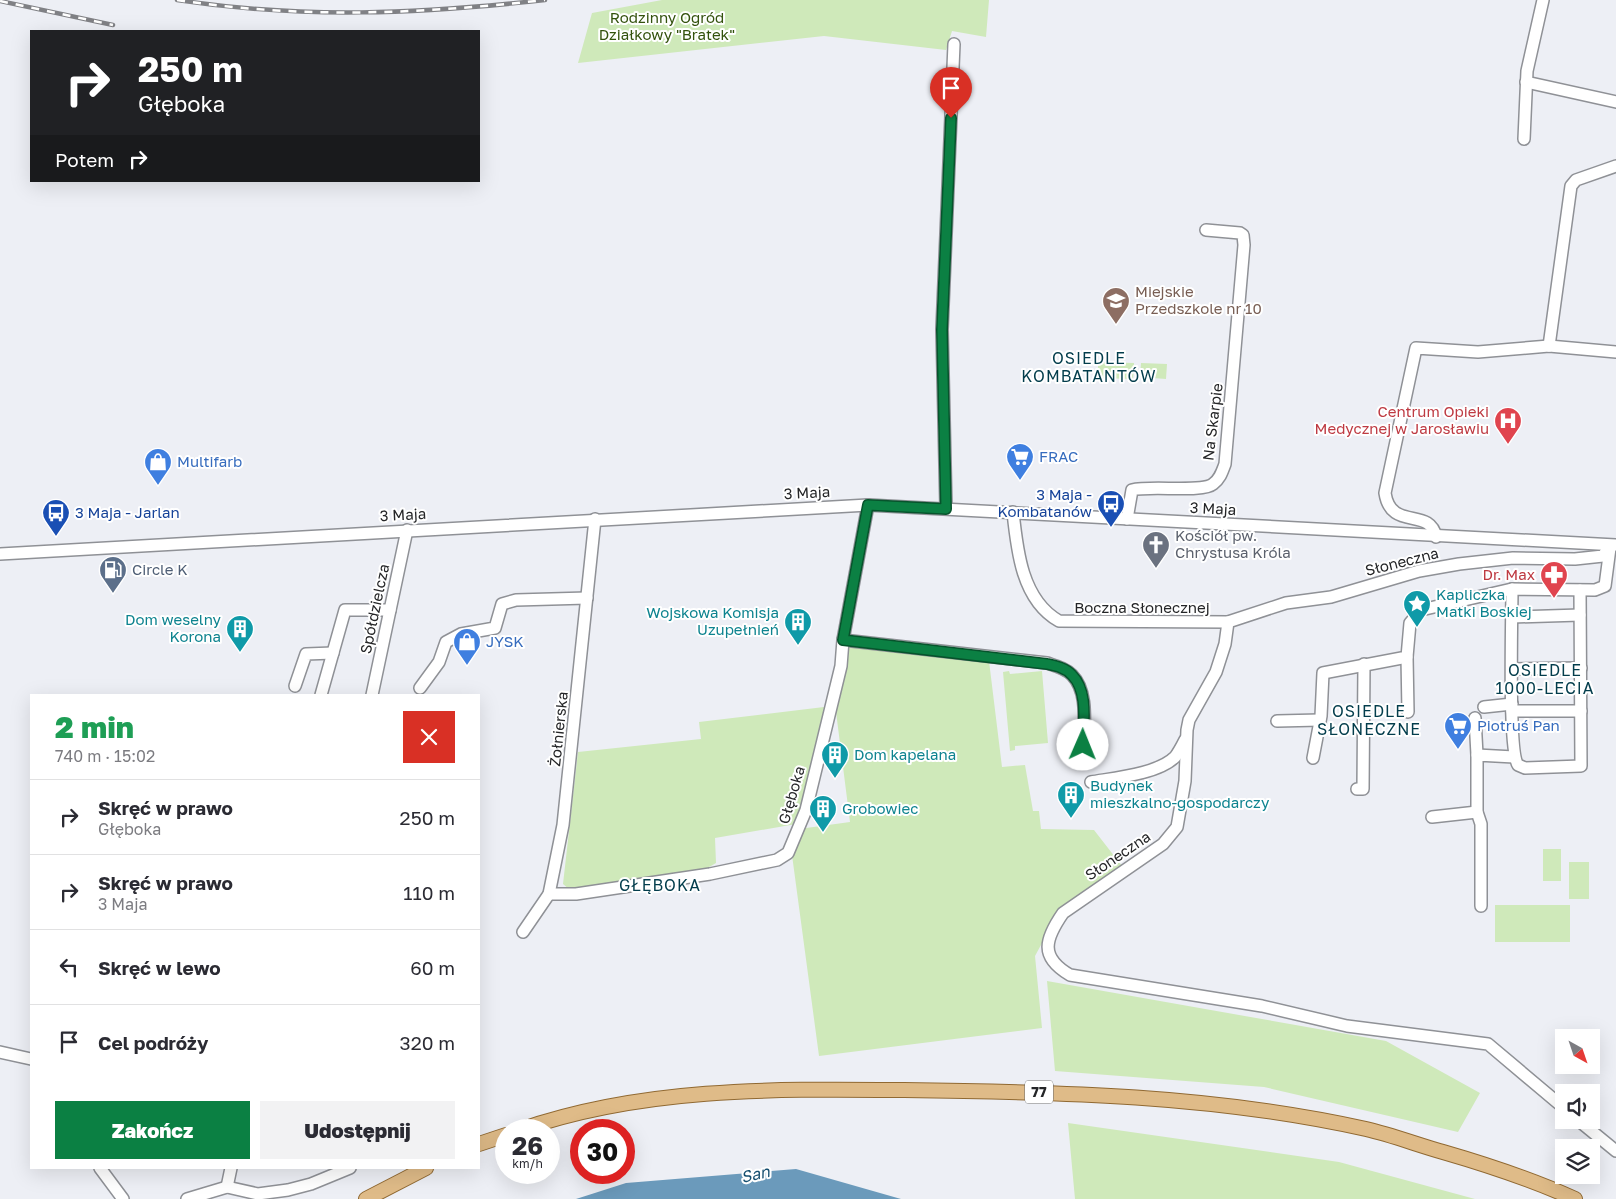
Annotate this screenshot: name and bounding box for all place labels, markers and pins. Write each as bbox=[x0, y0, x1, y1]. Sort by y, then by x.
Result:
pin bbox=[930, 67, 972, 118]
place label: Miejskie Przedszkole nr 10 bbox=[1135, 282, 1262, 317]
school or university icon: Miejskie Przedszkole nr 10 bbox=[1101, 286, 1131, 325]
place label: Centrum Opieki Medycznej w Jarosławiu bbox=[1315, 402, 1489, 437]
hospital icon: Centrum Opieki Medycznej w Jarosławiu bbox=[1493, 406, 1523, 445]
supermarket icon: FRAC bbox=[1005, 442, 1035, 481]
shop icon: Multifarb bbox=[143, 447, 173, 486]
place label: FRAC bbox=[1039, 447, 1078, 465]
place label: Multifarb bbox=[177, 452, 242, 470]
place label: 3 Maja - Kombatanów bbox=[997, 485, 1092, 520]
bus stop icon: 3 Maja - Kombatanów bbox=[1096, 489, 1126, 528]
bus stop icon: 3 Maja - Jarlan bbox=[41, 498, 71, 537]
place label: 3 Maja - Jarlan bbox=[75, 503, 180, 521]
place label: Kościół pw. Chrystusa Króla bbox=[1175, 526, 1291, 561]
church icon: Kościół pw. Chrystusa Króla bbox=[1141, 530, 1171, 569]
fuel station icon: Circle K bbox=[98, 555, 128, 594]
place label: Circle K bbox=[132, 560, 188, 578]
pharmacy icon: Dr. Max bbox=[1539, 560, 1569, 599]
place label: Dr. Max bbox=[1483, 565, 1535, 583]
place label: Kapliczka Matki Boskiej bbox=[1436, 585, 1532, 620]
place icon: Kapliczka Matki Boskiej bbox=[1402, 589, 1432, 628]
place label: Wojskowa Komisja Uzupełnień bbox=[646, 603, 779, 638]
building icon: Wojskowa Komisja Uzupełnień bbox=[783, 607, 813, 646]
place label: Dom weselny Korona bbox=[125, 610, 222, 645]
building icon: Dom weselny Korona bbox=[225, 614, 255, 653]
shop icon: JYSK bbox=[452, 627, 482, 666]
place label: JYSK bbox=[486, 632, 524, 650]
supermarket icon: Piotruś Pan bbox=[1443, 711, 1473, 750]
place label: Piotruś Pan bbox=[1477, 716, 1560, 734]
building icon: Dom kapelana bbox=[820, 740, 850, 779]
place label: Dom kapelana bbox=[854, 745, 956, 763]
place label: Budynek mieszkalno-gospodarczy bbox=[1090, 776, 1270, 811]
building icon: Budynek mieszkalno-gospodarczy bbox=[1056, 780, 1086, 819]
building icon: Grobowiec bbox=[808, 794, 838, 833]
place label: Grobowiec bbox=[842, 799, 918, 817]

